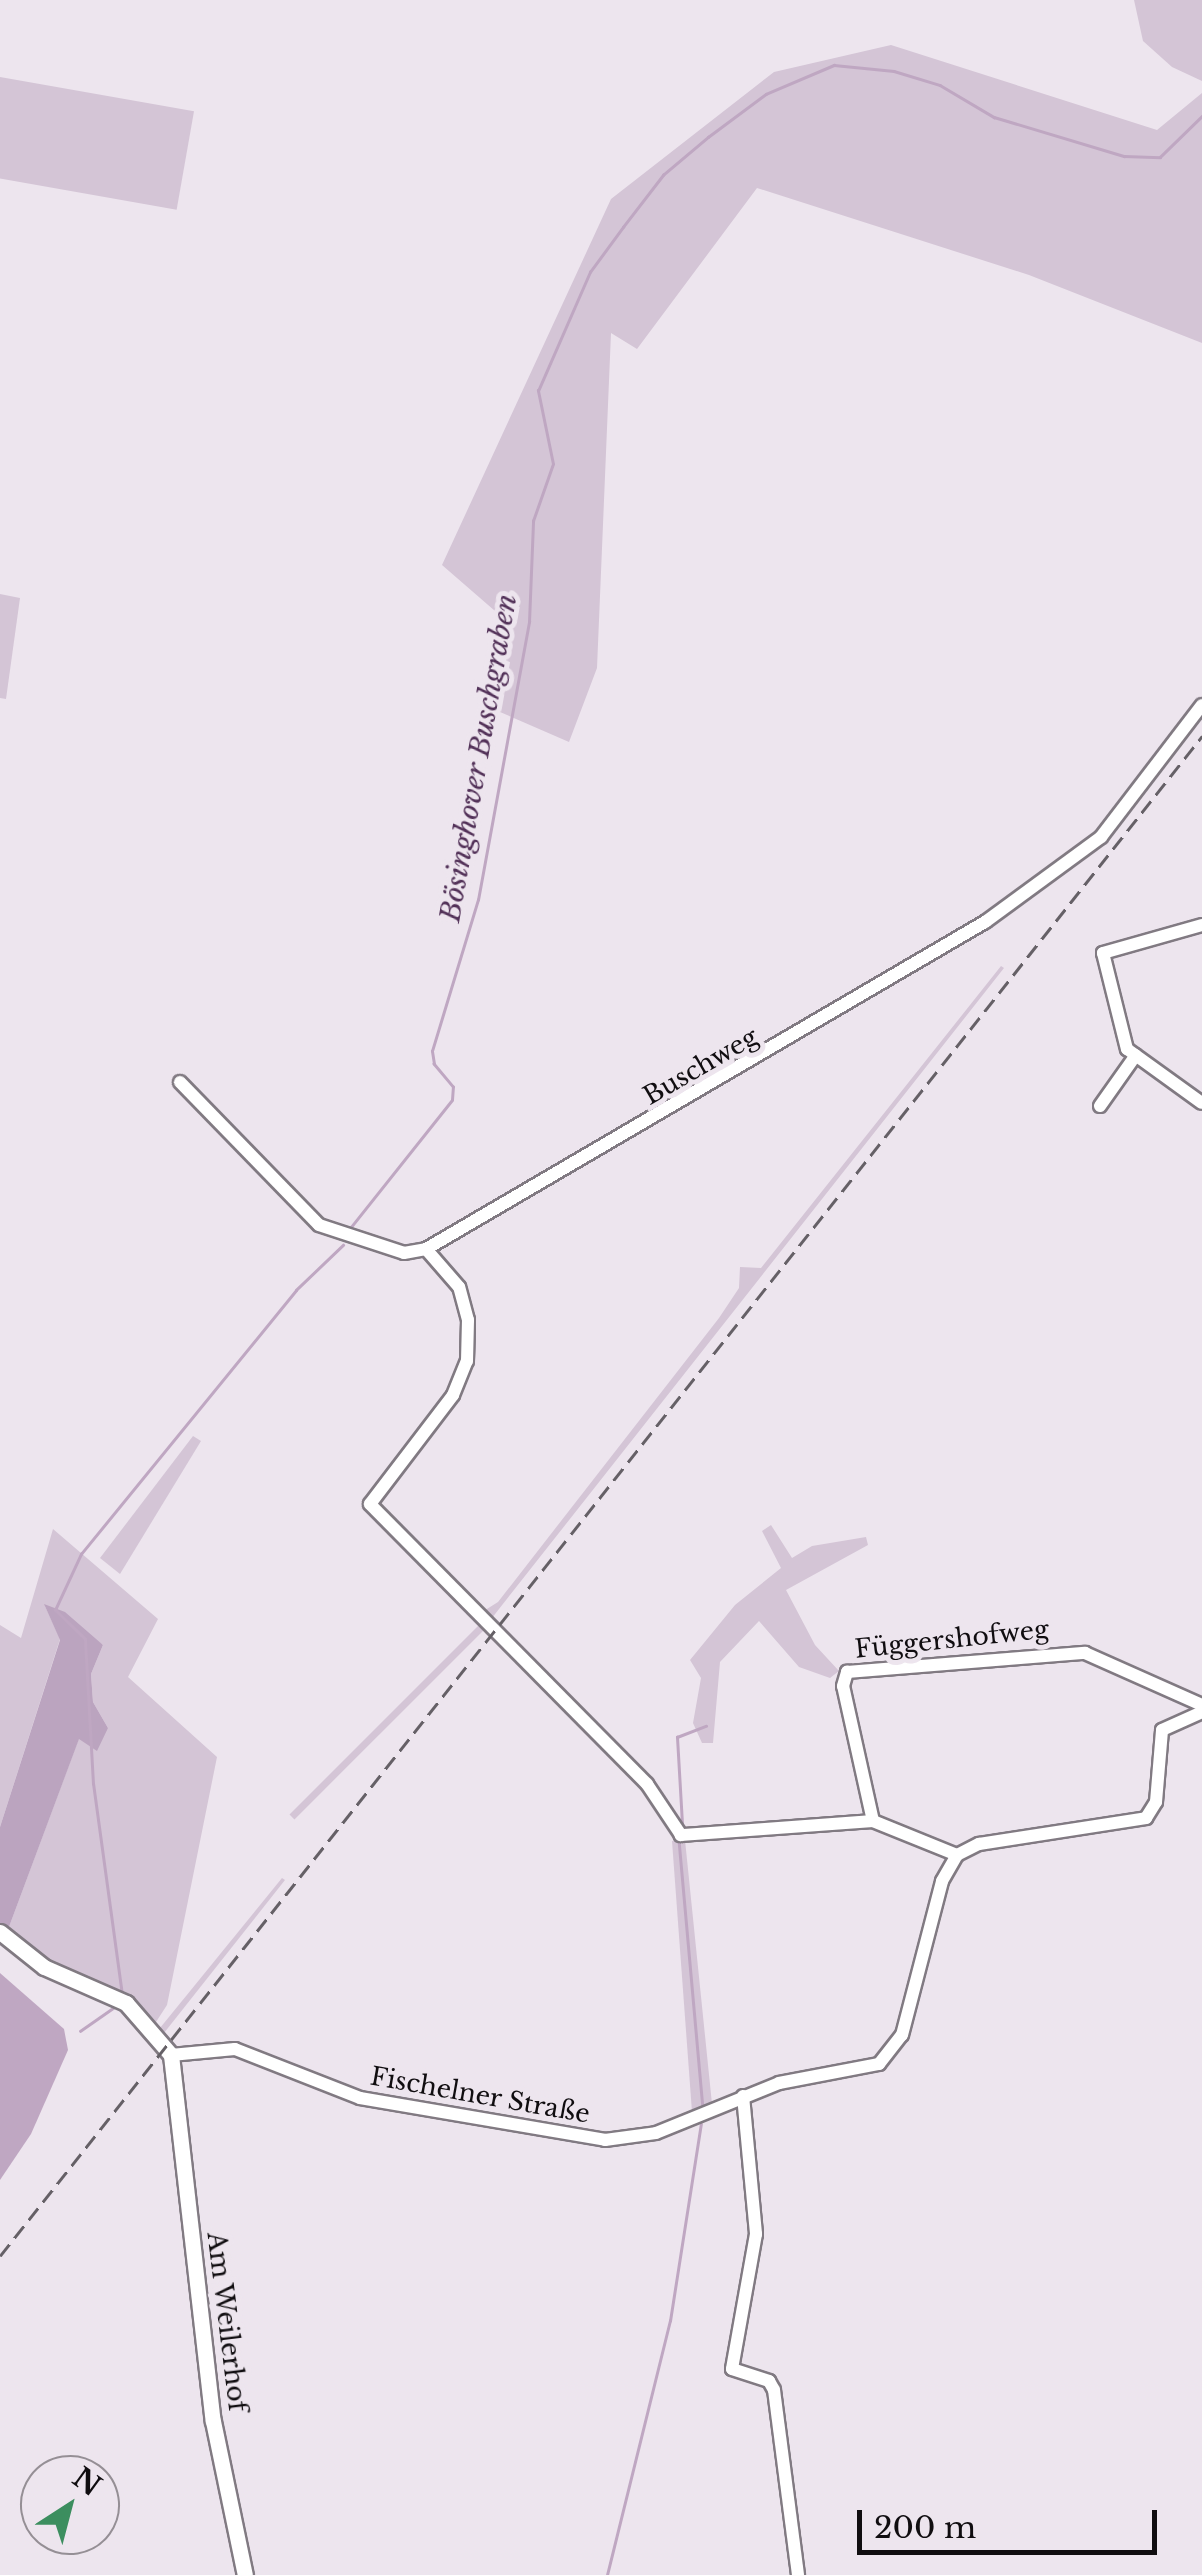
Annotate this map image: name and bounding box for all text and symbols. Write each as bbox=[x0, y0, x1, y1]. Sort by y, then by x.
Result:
water label: Bösinghover Buschgraben bbox=[434, 591, 524, 925]
street label: Buschweg bbox=[638, 1022, 764, 1112]
street label: Függershofweg bbox=[853, 1615, 1051, 1665]
street label: Fischelner Straße bbox=[368, 2062, 592, 2130]
street label: Am Weilerhof bbox=[200, 2230, 252, 2414]
north arrow bbox=[20, 2455, 120, 2555]
text: N bbox=[66, 2460, 108, 2504]
scale bar bbox=[862, 2490, 1162, 2552]
text: 200 m bbox=[874, 2509, 976, 2546]

